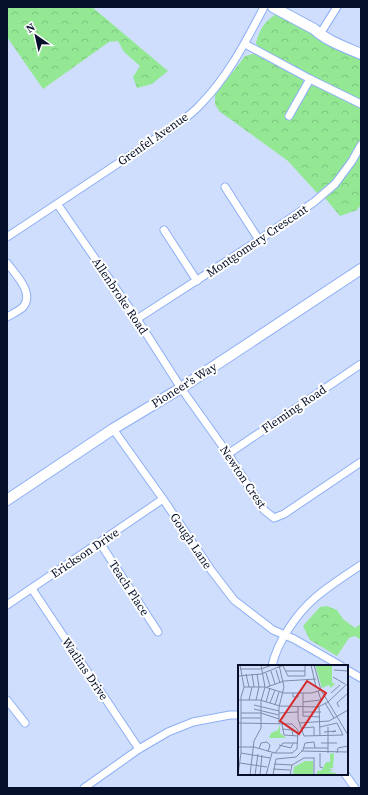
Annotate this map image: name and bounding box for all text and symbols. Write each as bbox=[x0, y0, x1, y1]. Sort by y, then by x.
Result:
north arrow bbox=[16, 16, 56, 56]
text: N bbox=[23, 20, 38, 37]
street label: Grenfel Avenue bbox=[115, 109, 191, 169]
street label: Montgomery Crescent bbox=[203, 201, 311, 281]
street label: Allenbroke Road bbox=[88, 255, 152, 338]
street label: Pioneer's Way bbox=[148, 358, 220, 411]
street label: Fleming Road bbox=[259, 381, 330, 436]
street label: Newton Crest bbox=[216, 443, 270, 512]
street label: Gough Lane bbox=[166, 510, 216, 572]
street label: Erickson Drive bbox=[48, 524, 122, 582]
street label: Teach Place bbox=[105, 557, 153, 619]
street label: Watlins Drive bbox=[58, 635, 112, 703]
inset map bbox=[238, 665, 348, 775]

